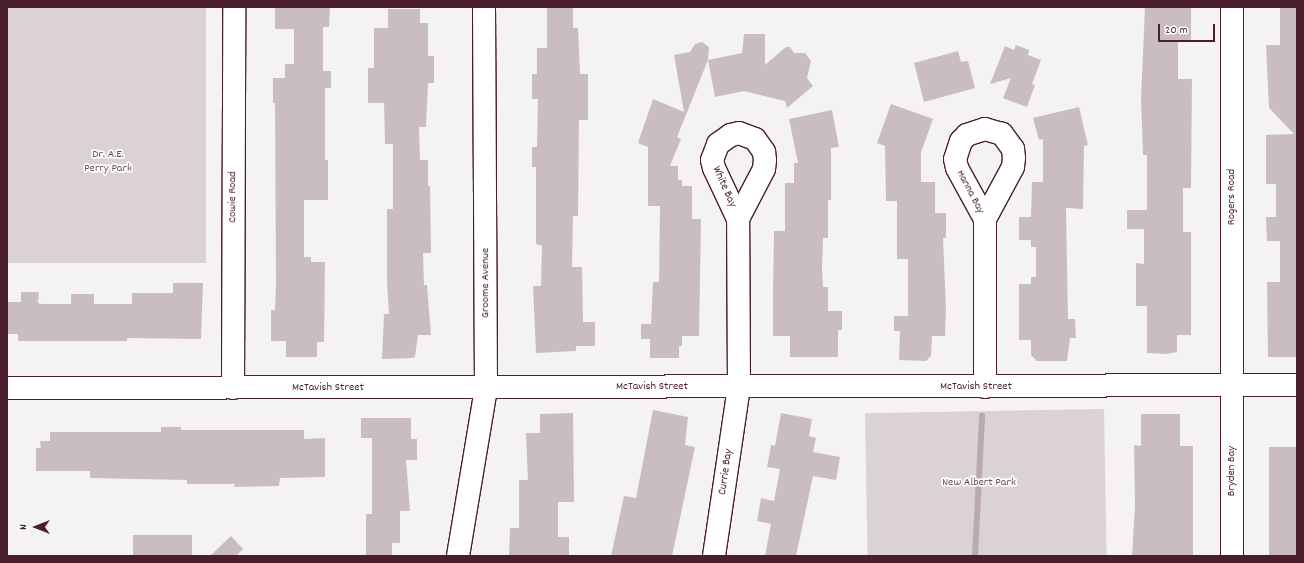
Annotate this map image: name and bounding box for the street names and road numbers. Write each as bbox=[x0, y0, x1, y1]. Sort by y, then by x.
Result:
street label: White Bay bbox=[709, 164, 739, 210]
street label: Hanna Bay bbox=[953, 168, 987, 216]
street label: Rogers Road bbox=[1225, 169, 1239, 225]
street label: Cowie Road bbox=[226, 171, 240, 223]
street label: Groome Avenue bbox=[479, 248, 493, 318]
street label: McTavish Street bbox=[616, 380, 688, 394]
street label: McTavish Street bbox=[940, 380, 1012, 394]
street label: McTavish Street bbox=[292, 381, 364, 395]
street label: Bryden Bay bbox=[1225, 446, 1239, 496]
street label: Currie Bay bbox=[716, 448, 736, 496]

